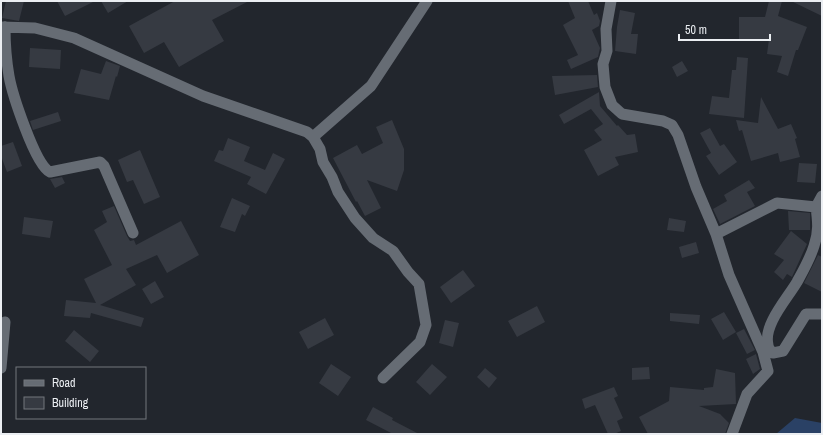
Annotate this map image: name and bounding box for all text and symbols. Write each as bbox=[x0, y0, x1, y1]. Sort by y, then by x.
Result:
scale bar bbox=[679, 16, 770, 42]
text: 50 m bbox=[685, 22, 707, 38]
legend bbox=[16, 367, 146, 419]
text: Road bbox=[52, 375, 76, 391]
text: Building bbox=[52, 395, 89, 411]

